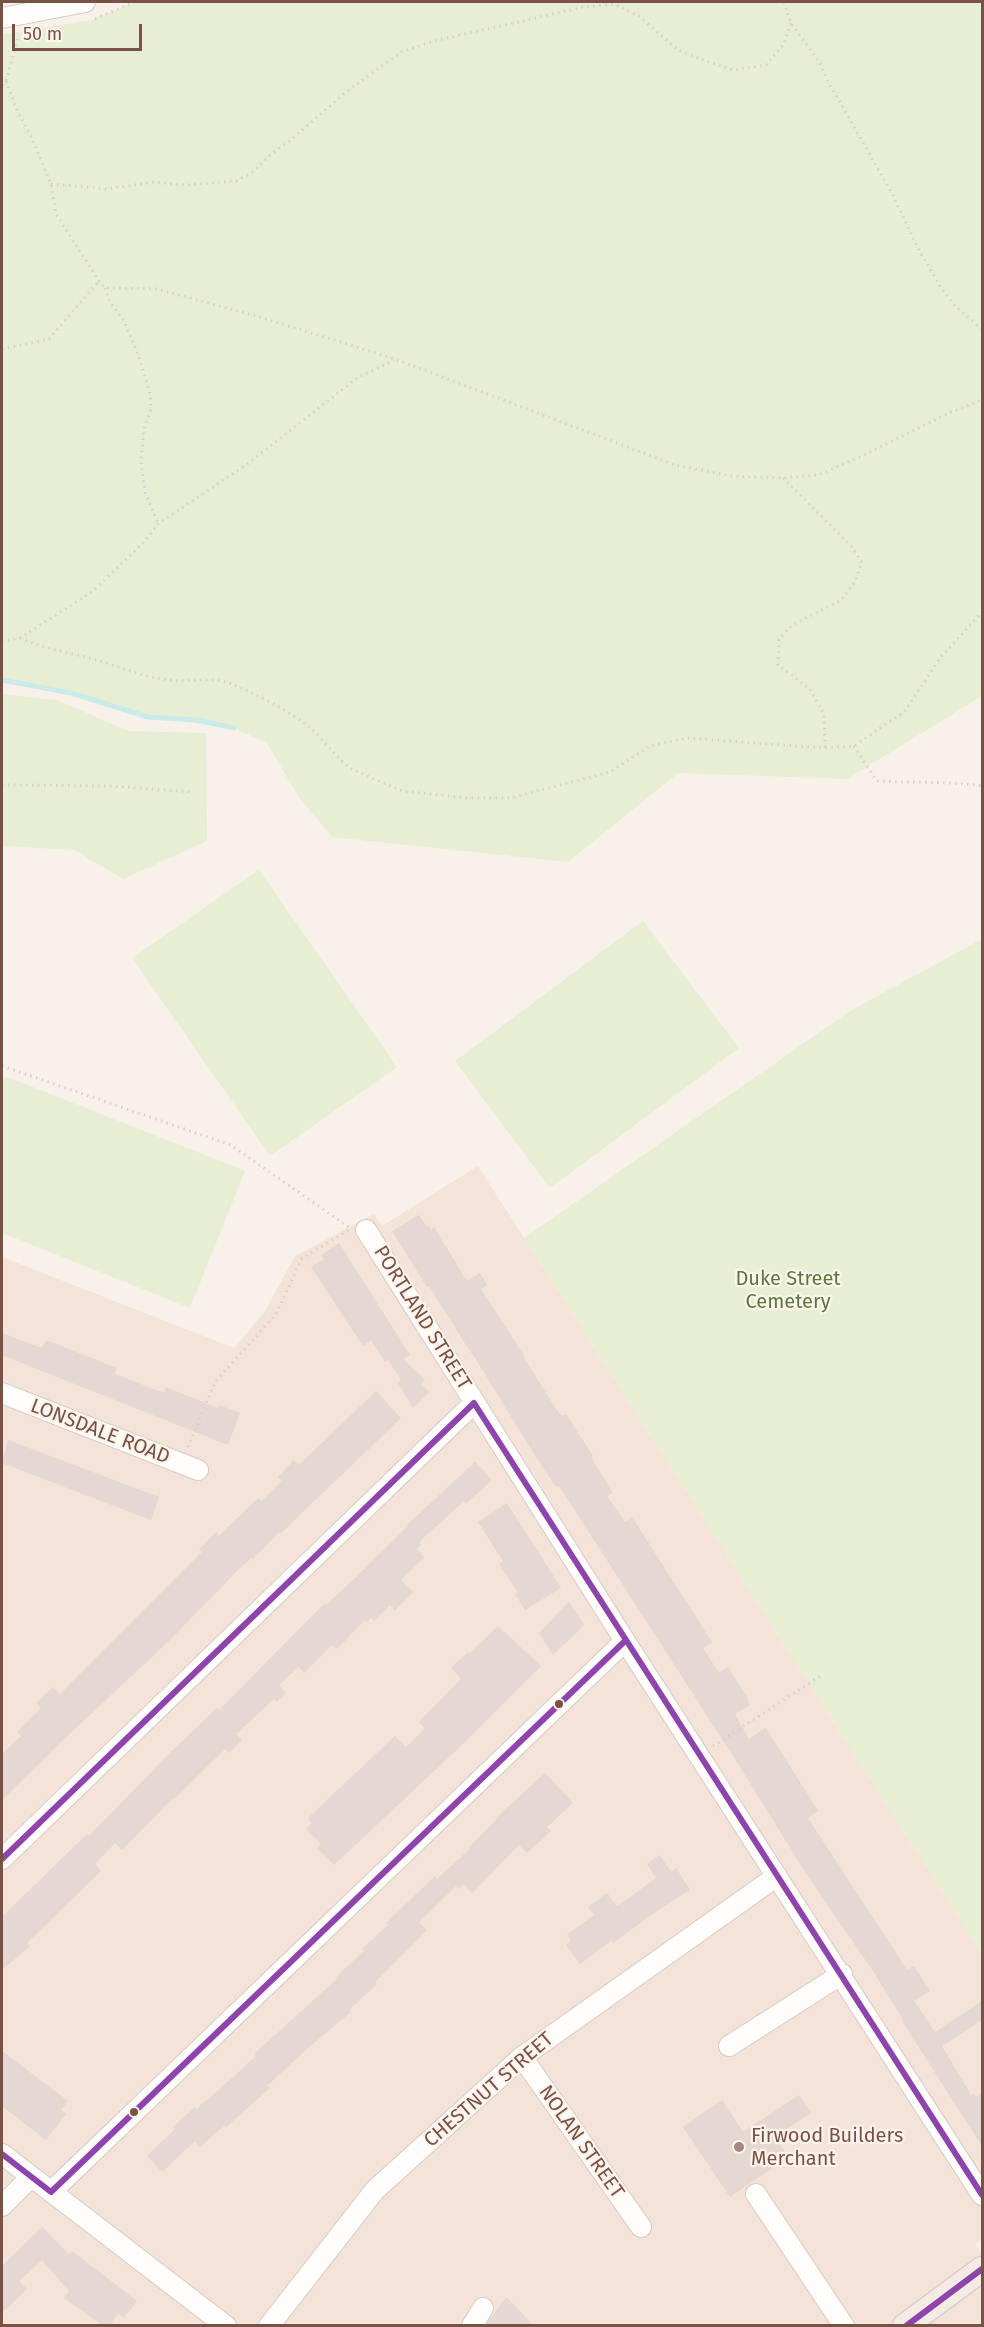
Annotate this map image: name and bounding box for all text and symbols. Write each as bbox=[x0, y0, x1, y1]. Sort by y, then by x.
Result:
scale bar bbox=[15, 12, 146, 50]
text: 50 m bbox=[23, 23, 62, 45]
street label: PORTLAND STREET bbox=[368, 1242, 476, 1394]
park label: Duke Street Cemetery bbox=[735, 1267, 841, 1314]
street label: LONSDALE ROAD bbox=[27, 1394, 173, 1470]
unlabelled marker bbox=[553, 1698, 565, 1710]
street label: CHESTNUT STREET bbox=[420, 2027, 558, 2153]
street label: NOLAN STREET bbox=[533, 2081, 629, 2203]
unlabelled marker bbox=[128, 2106, 140, 2118]
place label: Firwood Builders Merchant bbox=[751, 2124, 903, 2171]
marker: Firwood Builders Merchant bbox=[732, 2140, 746, 2154]

